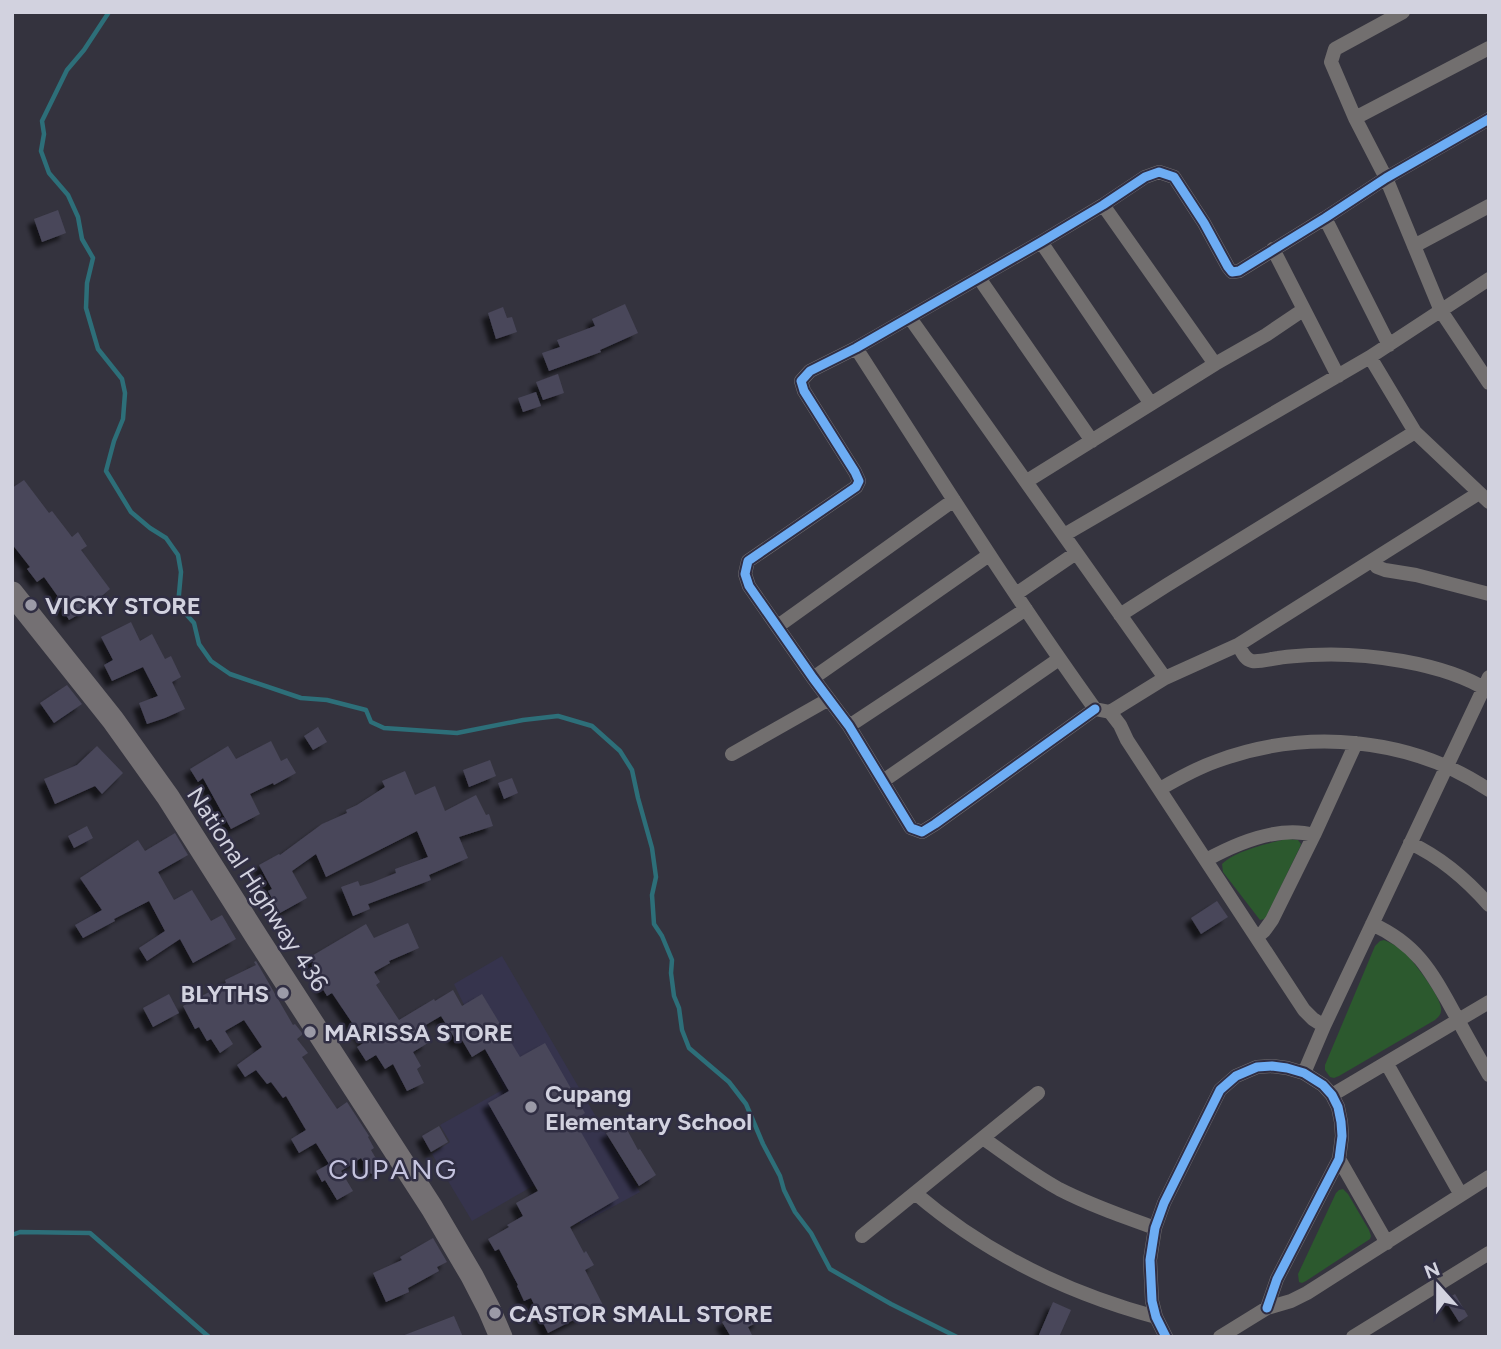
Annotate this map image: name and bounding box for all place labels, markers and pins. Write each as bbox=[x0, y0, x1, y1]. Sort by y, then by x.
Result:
place label: VICKY STORE bbox=[45, 591, 201, 620]
marker: VICKY STORE bbox=[23, 597, 39, 613]
place label: BLYTHS bbox=[180, 979, 269, 1008]
marker: BLYTHS bbox=[275, 985, 291, 1001]
place label: MARISSA STORE bbox=[324, 1018, 513, 1047]
marker: MARISSA STORE bbox=[302, 1024, 318, 1040]
place label: Cupang Elementary School bbox=[545, 1079, 752, 1136]
marker: Cupang Elementary School bbox=[523, 1099, 539, 1115]
place label: CASTOR SMALL STORE bbox=[509, 1299, 773, 1328]
marker: CASTOR SMALL STORE bbox=[487, 1305, 503, 1321]

